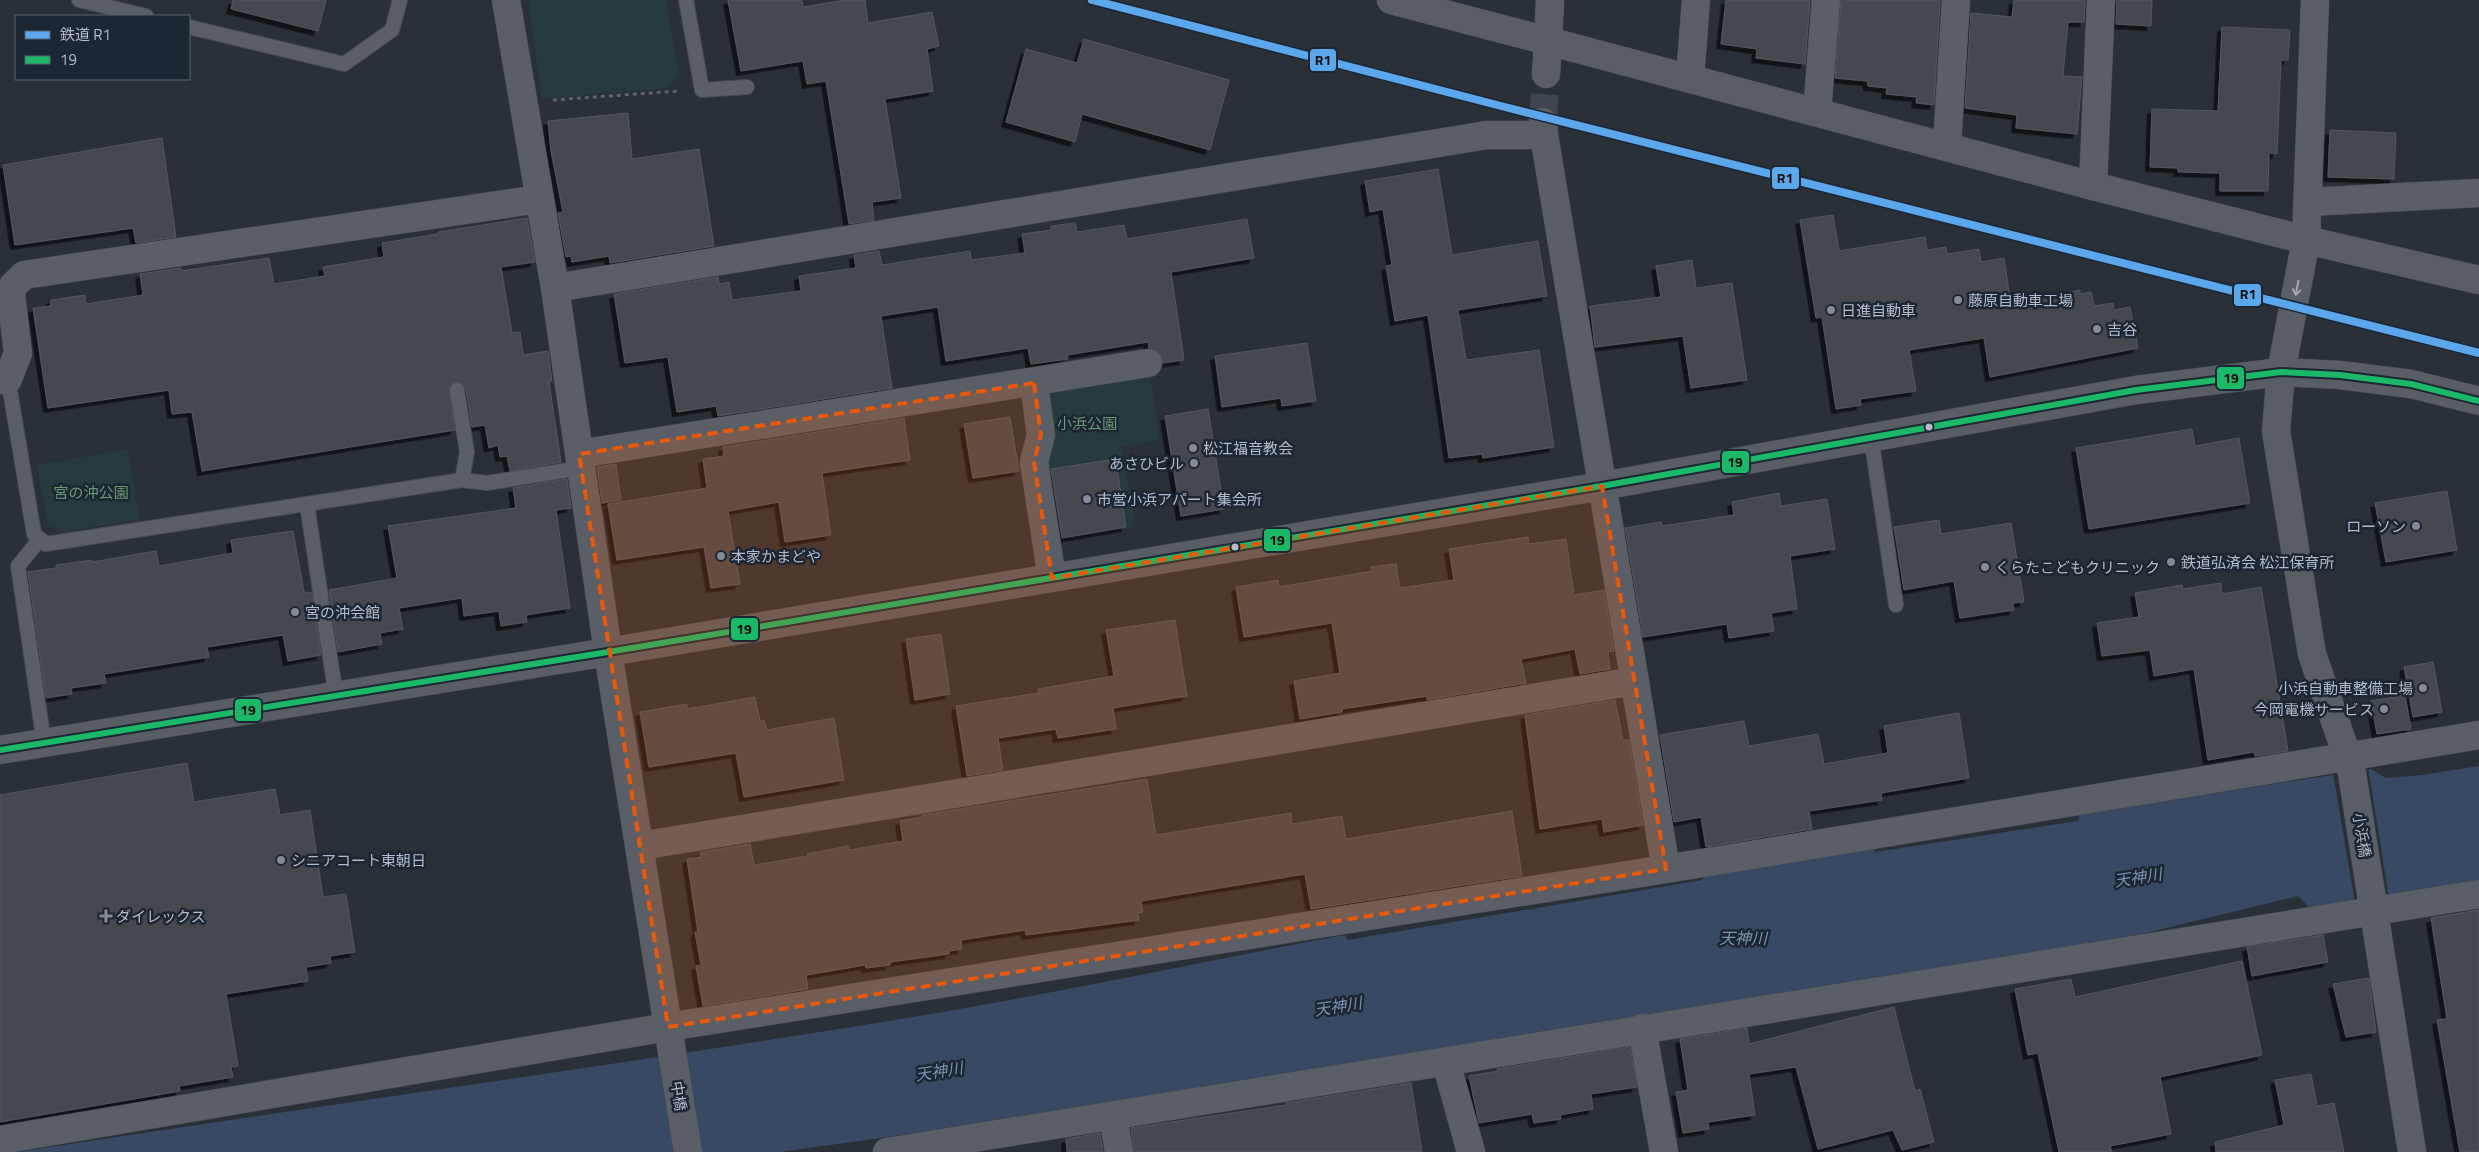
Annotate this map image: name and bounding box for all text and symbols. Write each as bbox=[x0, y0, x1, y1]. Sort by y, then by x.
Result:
legend bbox=[15, 15, 190, 80]
text: 鉄道 R1 bbox=[60, 23, 111, 46]
text: 19 bbox=[60, 48, 77, 71]
line badge: R1 bbox=[1309, 48, 1337, 72]
text: R1 bbox=[1315, 49, 1331, 70]
line badge: R1 bbox=[1771, 166, 1800, 190]
text: R1 bbox=[1777, 167, 1793, 188]
one-way arrow bbox=[2292, 280, 2301, 296]
line badge: R1 bbox=[2233, 283, 2262, 307]
text: R1 bbox=[2240, 283, 2256, 304]
place label: 藤原自動車工場 bbox=[1968, 289, 2073, 312]
marker: 藤原自動車工場 bbox=[1952, 294, 1964, 306]
place label: 日進自動車 bbox=[1841, 299, 1916, 322]
marker: 日進自動車 bbox=[1825, 304, 1837, 316]
place label: 吉谷 bbox=[2107, 318, 2137, 341]
marker: 吉谷 bbox=[2091, 323, 2103, 335]
line badge: 19 bbox=[2216, 366, 2245, 390]
text: 19 bbox=[2223, 367, 2239, 388]
park label: 小浜公園 bbox=[1057, 412, 1117, 435]
unlabelled marker bbox=[1924, 422, 1934, 432]
place label: 松江福音教会 bbox=[1203, 437, 1293, 460]
marker: 松江福音教会 bbox=[1187, 442, 1199, 454]
line badge: 19 bbox=[1721, 450, 1750, 474]
text: 19 bbox=[1727, 451, 1743, 472]
place label: あさひビル bbox=[1109, 452, 1184, 475]
marker: あさひビル bbox=[1188, 457, 1200, 469]
park label: 宮の沖公園 bbox=[53, 481, 129, 504]
place label: 市営小浜アパート集会所 bbox=[1097, 488, 1262, 511]
marker: 市営小浜アパート集会所 bbox=[1081, 493, 1093, 505]
place label: ローソン bbox=[2346, 515, 2406, 538]
marker: ローソン bbox=[2410, 520, 2422, 532]
line badge: 19 bbox=[1263, 528, 1291, 552]
text: 19 bbox=[1269, 529, 1285, 550]
unlabelled marker bbox=[1230, 542, 1240, 552]
place label: 本家かまどや bbox=[731, 545, 821, 568]
marker: 本家かまどや bbox=[715, 550, 727, 562]
place label: 鉄道弘済会 松江保育所 bbox=[2181, 551, 2334, 574]
place label: くらたこどもクリニック bbox=[1995, 556, 2160, 579]
marker: 鉄道弘済会 松江保育所 bbox=[2165, 556, 2177, 568]
marker: くらたこどもクリニック bbox=[1979, 561, 1991, 573]
place label: 宮の沖会館 bbox=[305, 601, 380, 624]
marker: 宮の沖会館 bbox=[289, 606, 301, 618]
line badge: 19 bbox=[730, 617, 759, 641]
text: 19 bbox=[736, 618, 752, 639]
place label: 小浜自動車整備工場 bbox=[2278, 677, 2413, 700]
marker: 小浜自動車整備工場 bbox=[2417, 682, 2429, 694]
line badge: 19 bbox=[234, 698, 262, 722]
place label: 今岡電機サービス bbox=[2254, 698, 2374, 721]
text: 19 bbox=[240, 699, 256, 720]
marker: 今岡電機サービス bbox=[2378, 703, 2390, 715]
street label: 小浜橋 bbox=[2347, 811, 2377, 859]
place label: シニアコート東朝日 bbox=[291, 849, 426, 872]
marker: シニアコート東朝日 bbox=[275, 854, 287, 866]
water label: 天神川 bbox=[2112, 861, 2166, 893]
place label: ダイレックス bbox=[116, 905, 206, 928]
marker: ダイレックス bbox=[100, 910, 112, 922]
water label: 天神川 bbox=[1719, 926, 1769, 950]
water label: 天神川 bbox=[1312, 990, 1366, 1022]
water label: 天神川 bbox=[913, 1055, 967, 1087]
street label: 中橋 bbox=[665, 1079, 693, 1113]

